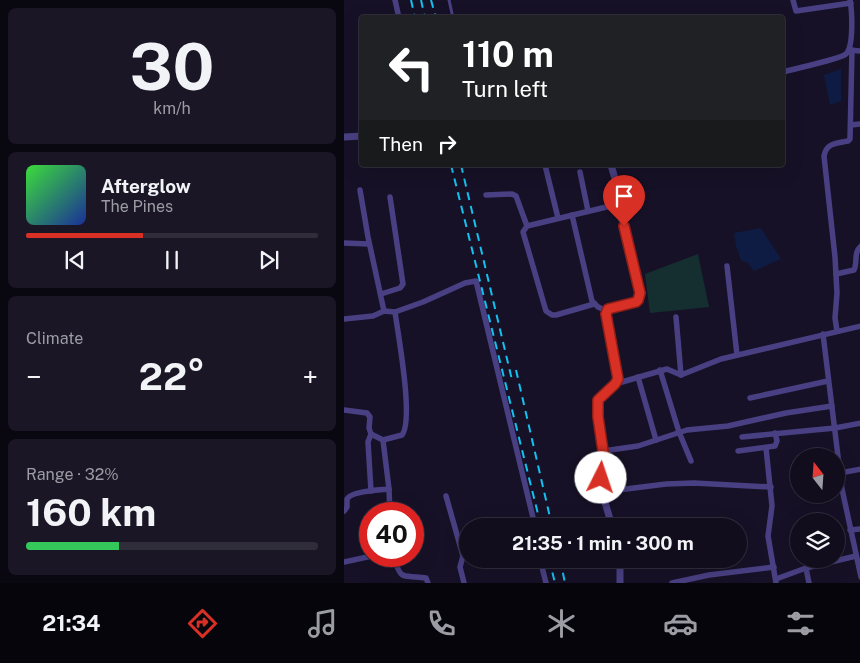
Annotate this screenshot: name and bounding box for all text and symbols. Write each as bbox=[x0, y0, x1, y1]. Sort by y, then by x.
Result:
text: 30 bbox=[130, 28, 214, 105]
text: 110 m bbox=[462, 34, 554, 75]
icon: left bbox=[379, 35, 444, 100]
text: Turn left bbox=[462, 76, 548, 102]
text: km/h bbox=[153, 99, 191, 118]
icon: right bbox=[433, 130, 461, 158]
text: Then bbox=[379, 133, 423, 155]
text: Afterglow bbox=[101, 175, 191, 197]
pin bbox=[603, 175, 645, 226]
icon: arrive bbox=[610, 182, 638, 210]
text: The Pines bbox=[101, 197, 173, 216]
icon: previous bbox=[61, 246, 89, 274]
icon: pause bbox=[158, 246, 186, 274]
icon: next bbox=[255, 246, 283, 274]
text: Climate bbox=[26, 329, 83, 348]
text: 22° bbox=[139, 354, 205, 399]
text: − bbox=[26, 360, 42, 393]
text: + bbox=[302, 360, 318, 393]
north arrow bbox=[790, 448, 845, 502]
map controls bbox=[790, 448, 845, 568]
position arrow bbox=[574, 451, 626, 503]
text: Range · 32% bbox=[26, 465, 119, 484]
text: 160 km bbox=[26, 490, 156, 535]
speed limit sign: 40 bbox=[359, 502, 424, 567]
button: layers bbox=[790, 513, 845, 568]
text: 21:35 · 1 min · 300 m bbox=[512, 532, 694, 554]
icon: directions bbox=[185, 606, 220, 641]
icon: music bbox=[305, 606, 340, 641]
icon: phone bbox=[424, 606, 459, 641]
icon: climate bbox=[544, 606, 579, 641]
icon: car bbox=[663, 606, 698, 641]
icon: filters bbox=[783, 606, 818, 641]
text: 21:34 bbox=[42, 610, 101, 636]

